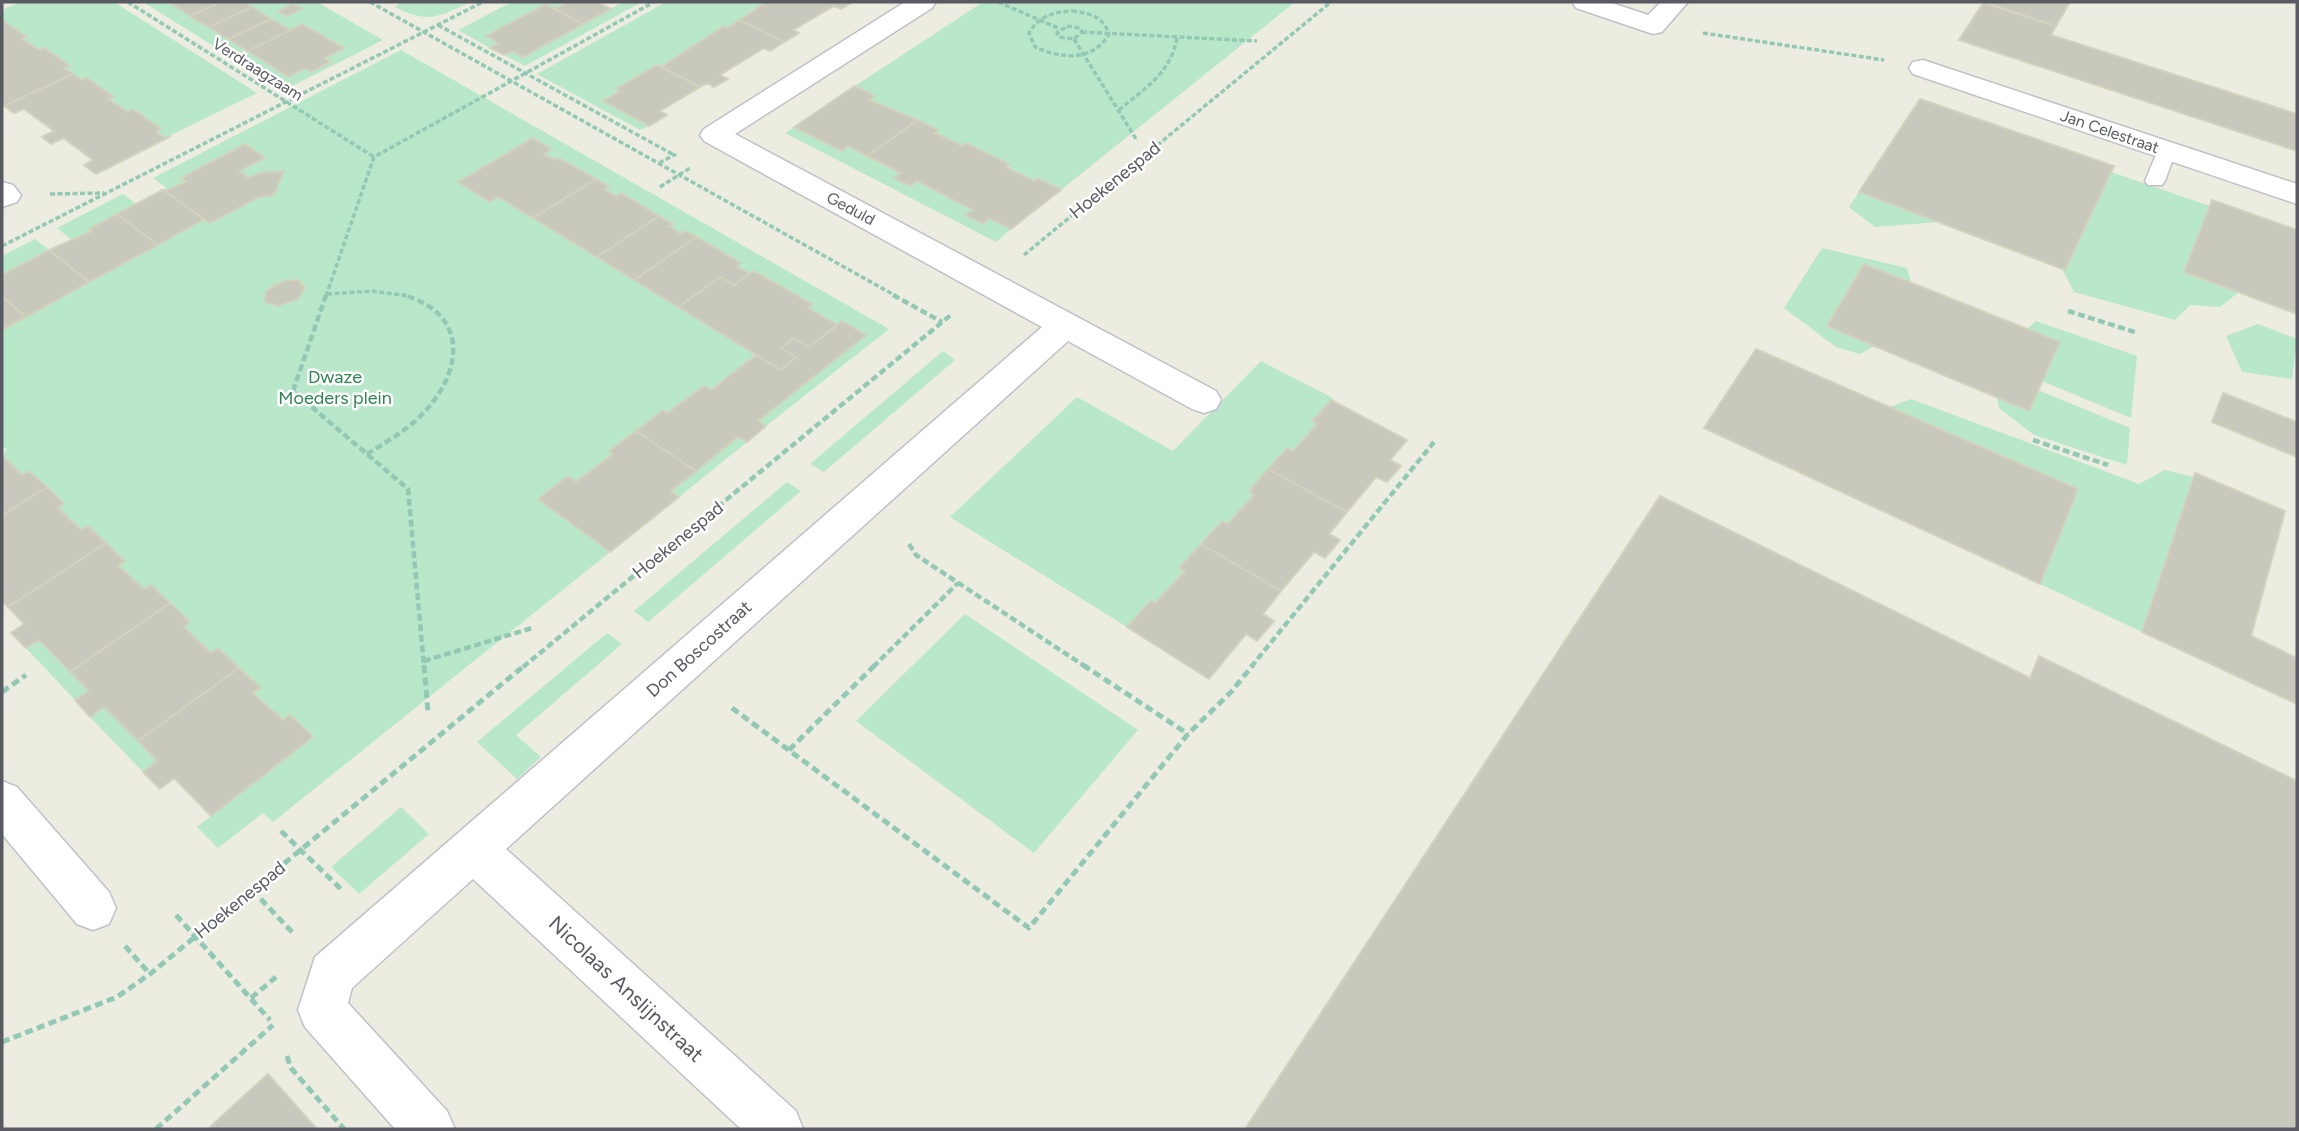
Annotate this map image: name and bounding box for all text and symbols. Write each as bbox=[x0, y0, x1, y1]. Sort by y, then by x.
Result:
street label: Verdraagzaam bbox=[209, 34, 306, 105]
street label: Jan Celestraat bbox=[2058, 106, 2162, 157]
street label: Hoekenespad bbox=[1065, 137, 1165, 223]
street label: Geduld bbox=[823, 188, 878, 229]
park label: Dwaze Moeders plein bbox=[278, 366, 392, 409]
street label: Hoekenespad bbox=[628, 497, 728, 583]
street label: Don Boscostraat bbox=[642, 596, 756, 702]
street label: Hoekenespad bbox=[190, 857, 290, 943]
street label: Nicolaas Anslijnstraat bbox=[544, 910, 709, 1067]

